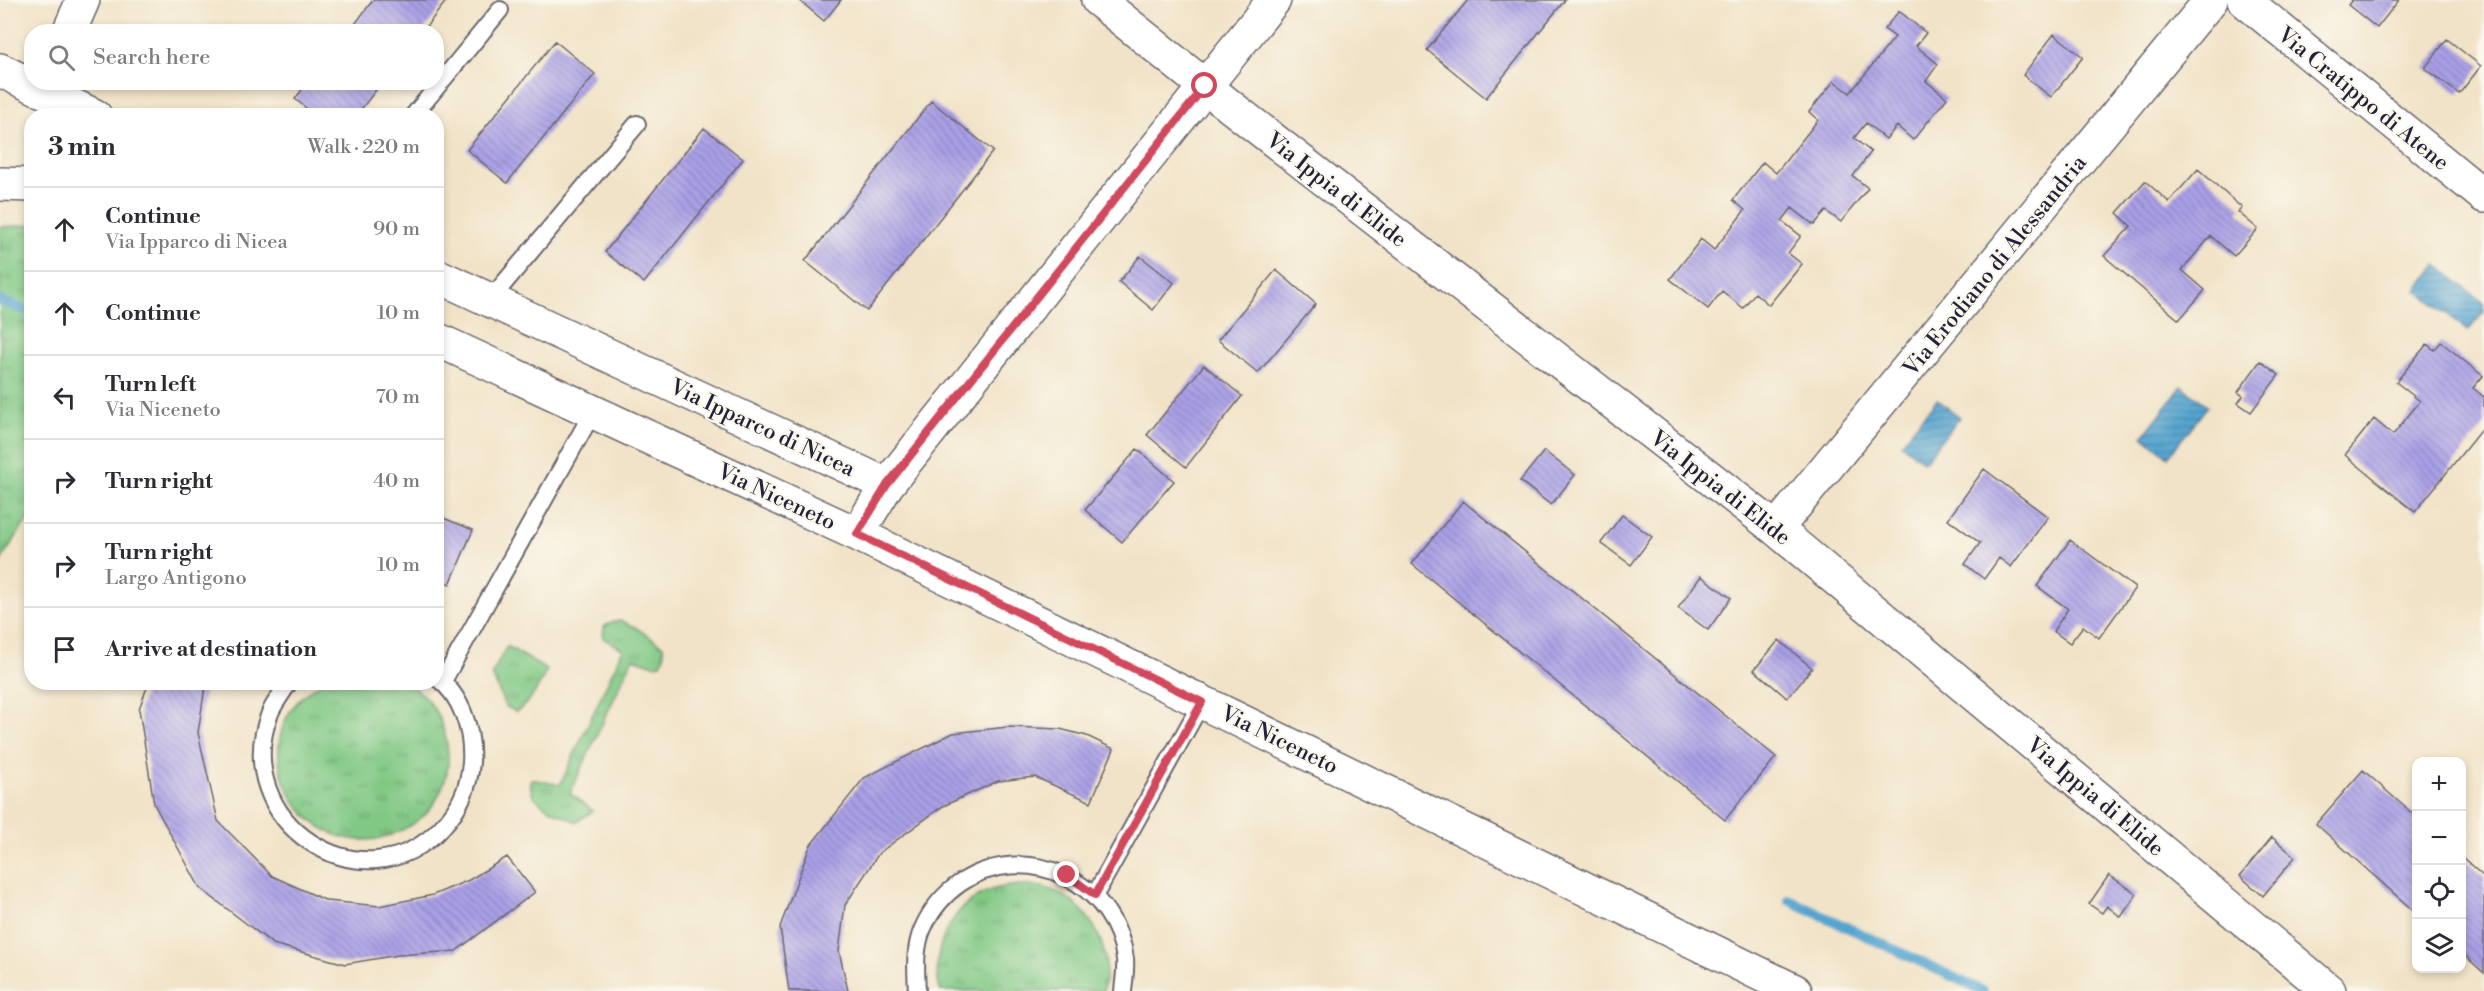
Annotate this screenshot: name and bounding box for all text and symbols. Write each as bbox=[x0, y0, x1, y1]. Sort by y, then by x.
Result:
street label: Via Cratippo di Atene bbox=[2271, 21, 2454, 177]
search box bbox=[24, 24, 444, 90]
icon: search bbox=[45, 41, 78, 74]
text: Search here bbox=[93, 44, 210, 71]
route start bbox=[1191, 72, 1217, 98]
street label: Via Ippia di Elide bbox=[1260, 126, 1412, 253]
text: 3 min bbox=[48, 131, 116, 163]
text: Walk · 220 m bbox=[307, 135, 420, 160]
street label: Via Erodiano di Alessandria bbox=[1897, 149, 2093, 383]
text: Continue bbox=[105, 203, 201, 230]
icon: ahead bbox=[48, 213, 81, 246]
text: 90 m bbox=[373, 217, 420, 242]
text: Via Ipparco di Nicea bbox=[105, 230, 288, 255]
icon: ahead bbox=[48, 297, 81, 330]
text: Continue bbox=[105, 300, 201, 327]
text: 10 m bbox=[377, 301, 420, 326]
text: Turn left bbox=[105, 371, 196, 398]
street label: Via Ipparco di Nicea bbox=[665, 373, 860, 483]
icon: left bbox=[48, 381, 81, 414]
text: 70 m bbox=[376, 385, 420, 410]
text: Via Niceneto bbox=[105, 398, 221, 423]
street label: Via Ippia di Elide bbox=[1644, 424, 1796, 551]
street label: Via Niceneto bbox=[712, 458, 840, 537]
icon: right bbox=[48, 465, 81, 498]
text: Turn right bbox=[105, 468, 213, 495]
text: 40 m bbox=[373, 469, 420, 494]
text: Turn right bbox=[105, 539, 213, 566]
icon: right bbox=[48, 549, 81, 582]
text: 10 m bbox=[377, 553, 420, 578]
text: Largo Antigono bbox=[105, 566, 247, 591]
icon: arrive bbox=[48, 633, 81, 666]
text: Arrive at destination bbox=[105, 636, 317, 663]
street label: Via Niceneto bbox=[1215, 700, 1342, 780]
street label: Via Ippia di Elide bbox=[2020, 731, 2169, 862]
map controls bbox=[2412, 757, 2466, 973]
button: + bbox=[2412, 757, 2466, 811]
button: − bbox=[2412, 811, 2466, 865]
route end bbox=[1053, 861, 1079, 887]
button: locate bbox=[2412, 865, 2466, 919]
button: layers bbox=[2412, 919, 2466, 973]

